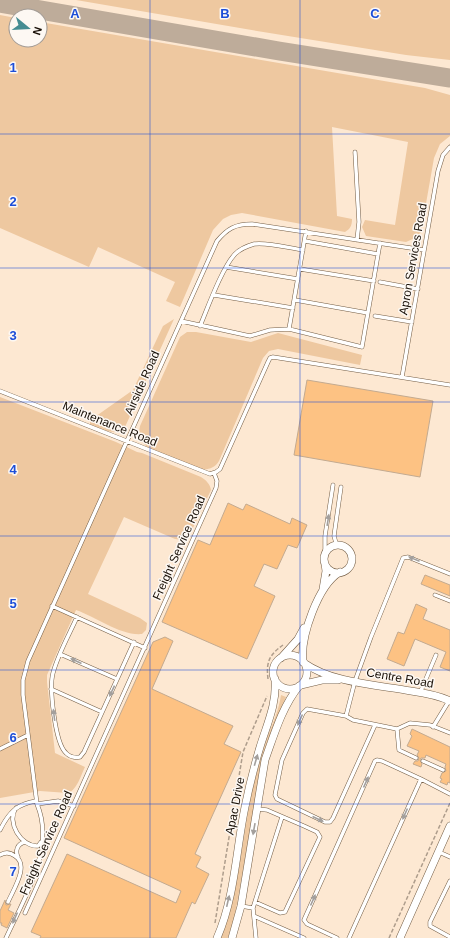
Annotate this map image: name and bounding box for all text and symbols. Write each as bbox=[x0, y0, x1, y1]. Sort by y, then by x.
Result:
text: A bbox=[70, 6, 80, 21]
text: B bbox=[220, 6, 230, 21]
text: C bbox=[370, 6, 380, 21]
north arrow bbox=[8, 8, 48, 48]
text: N bbox=[31, 25, 44, 37]
text: 1 bbox=[9, 60, 17, 75]
text: 2 bbox=[9, 194, 17, 209]
street label: Apron Services Road bbox=[396, 202, 430, 316]
text: 3 bbox=[9, 328, 17, 343]
street label: Airside Road bbox=[122, 349, 162, 417]
street label: Maintenance Road bbox=[61, 399, 159, 449]
text: 4 bbox=[9, 462, 17, 477]
street label: Freight Service Road bbox=[150, 494, 208, 602]
one-way arrow bbox=[325, 514, 331, 526]
one-way arrow bbox=[407, 556, 419, 562]
text: 5 bbox=[9, 596, 17, 611]
one-way arrow bbox=[70, 658, 82, 664]
street label: Centre Road bbox=[365, 665, 435, 691]
one-way arrow bbox=[109, 685, 115, 696]
one-way arrow bbox=[51, 709, 58, 721]
one-way arrow bbox=[297, 714, 303, 725]
text: 6 bbox=[9, 730, 17, 745]
one-way arrow bbox=[253, 753, 259, 765]
street label: Apac Drive bbox=[223, 776, 248, 836]
one-way arrow bbox=[363, 776, 369, 787]
street label: Freight Service Road bbox=[17, 789, 75, 897]
one-way arrow bbox=[402, 809, 408, 820]
one-way arrow bbox=[312, 816, 324, 822]
one-way arrow bbox=[251, 823, 257, 835]
text: 7 bbox=[9, 864, 17, 879]
one-way arrow bbox=[310, 894, 316, 906]
one-way arrow bbox=[226, 895, 232, 907]
one-way arrow bbox=[12, 912, 18, 924]

